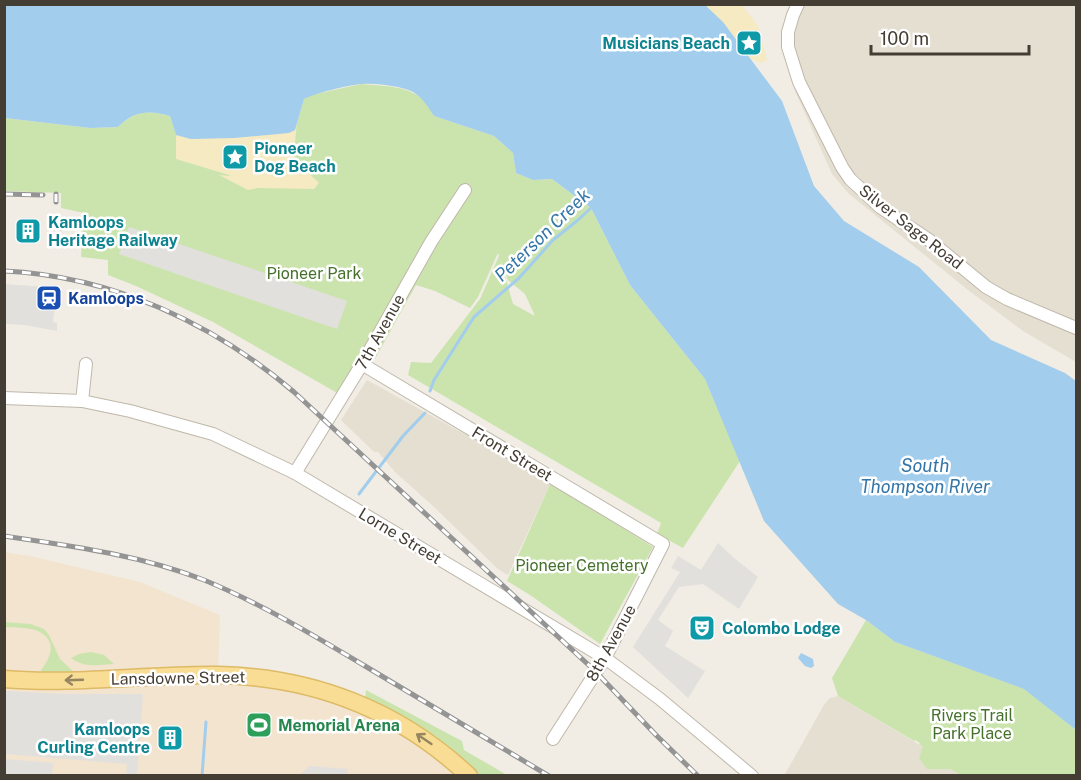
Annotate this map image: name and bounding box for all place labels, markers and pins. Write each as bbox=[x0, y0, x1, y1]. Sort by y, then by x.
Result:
place icon: Musicians Beach bbox=[734, 28, 764, 58]
place label: Musicians Beach bbox=[602, 34, 730, 53]
place label: Pioneer Dog Beach bbox=[254, 139, 336, 176]
place icon: Pioneer Dog Beach bbox=[220, 142, 250, 172]
place label: Kamloops Heritage Railway bbox=[48, 213, 178, 250]
building icon: Kamloops Heritage Railway bbox=[13, 216, 43, 246]
station icon: Kamloops bbox=[34, 283, 64, 313]
place label: Kamloops bbox=[68, 289, 144, 308]
theatre icon: Colombo Lodge bbox=[687, 613, 717, 643]
place label: Colombo Lodge bbox=[722, 619, 841, 638]
sports icon: Memorial Arena bbox=[244, 710, 274, 740]
place label: Memorial Arena bbox=[278, 716, 400, 735]
place label: Kamloops Curling Centre bbox=[37, 720, 150, 757]
building icon: Kamloops Curling Centre bbox=[155, 723, 185, 753]

